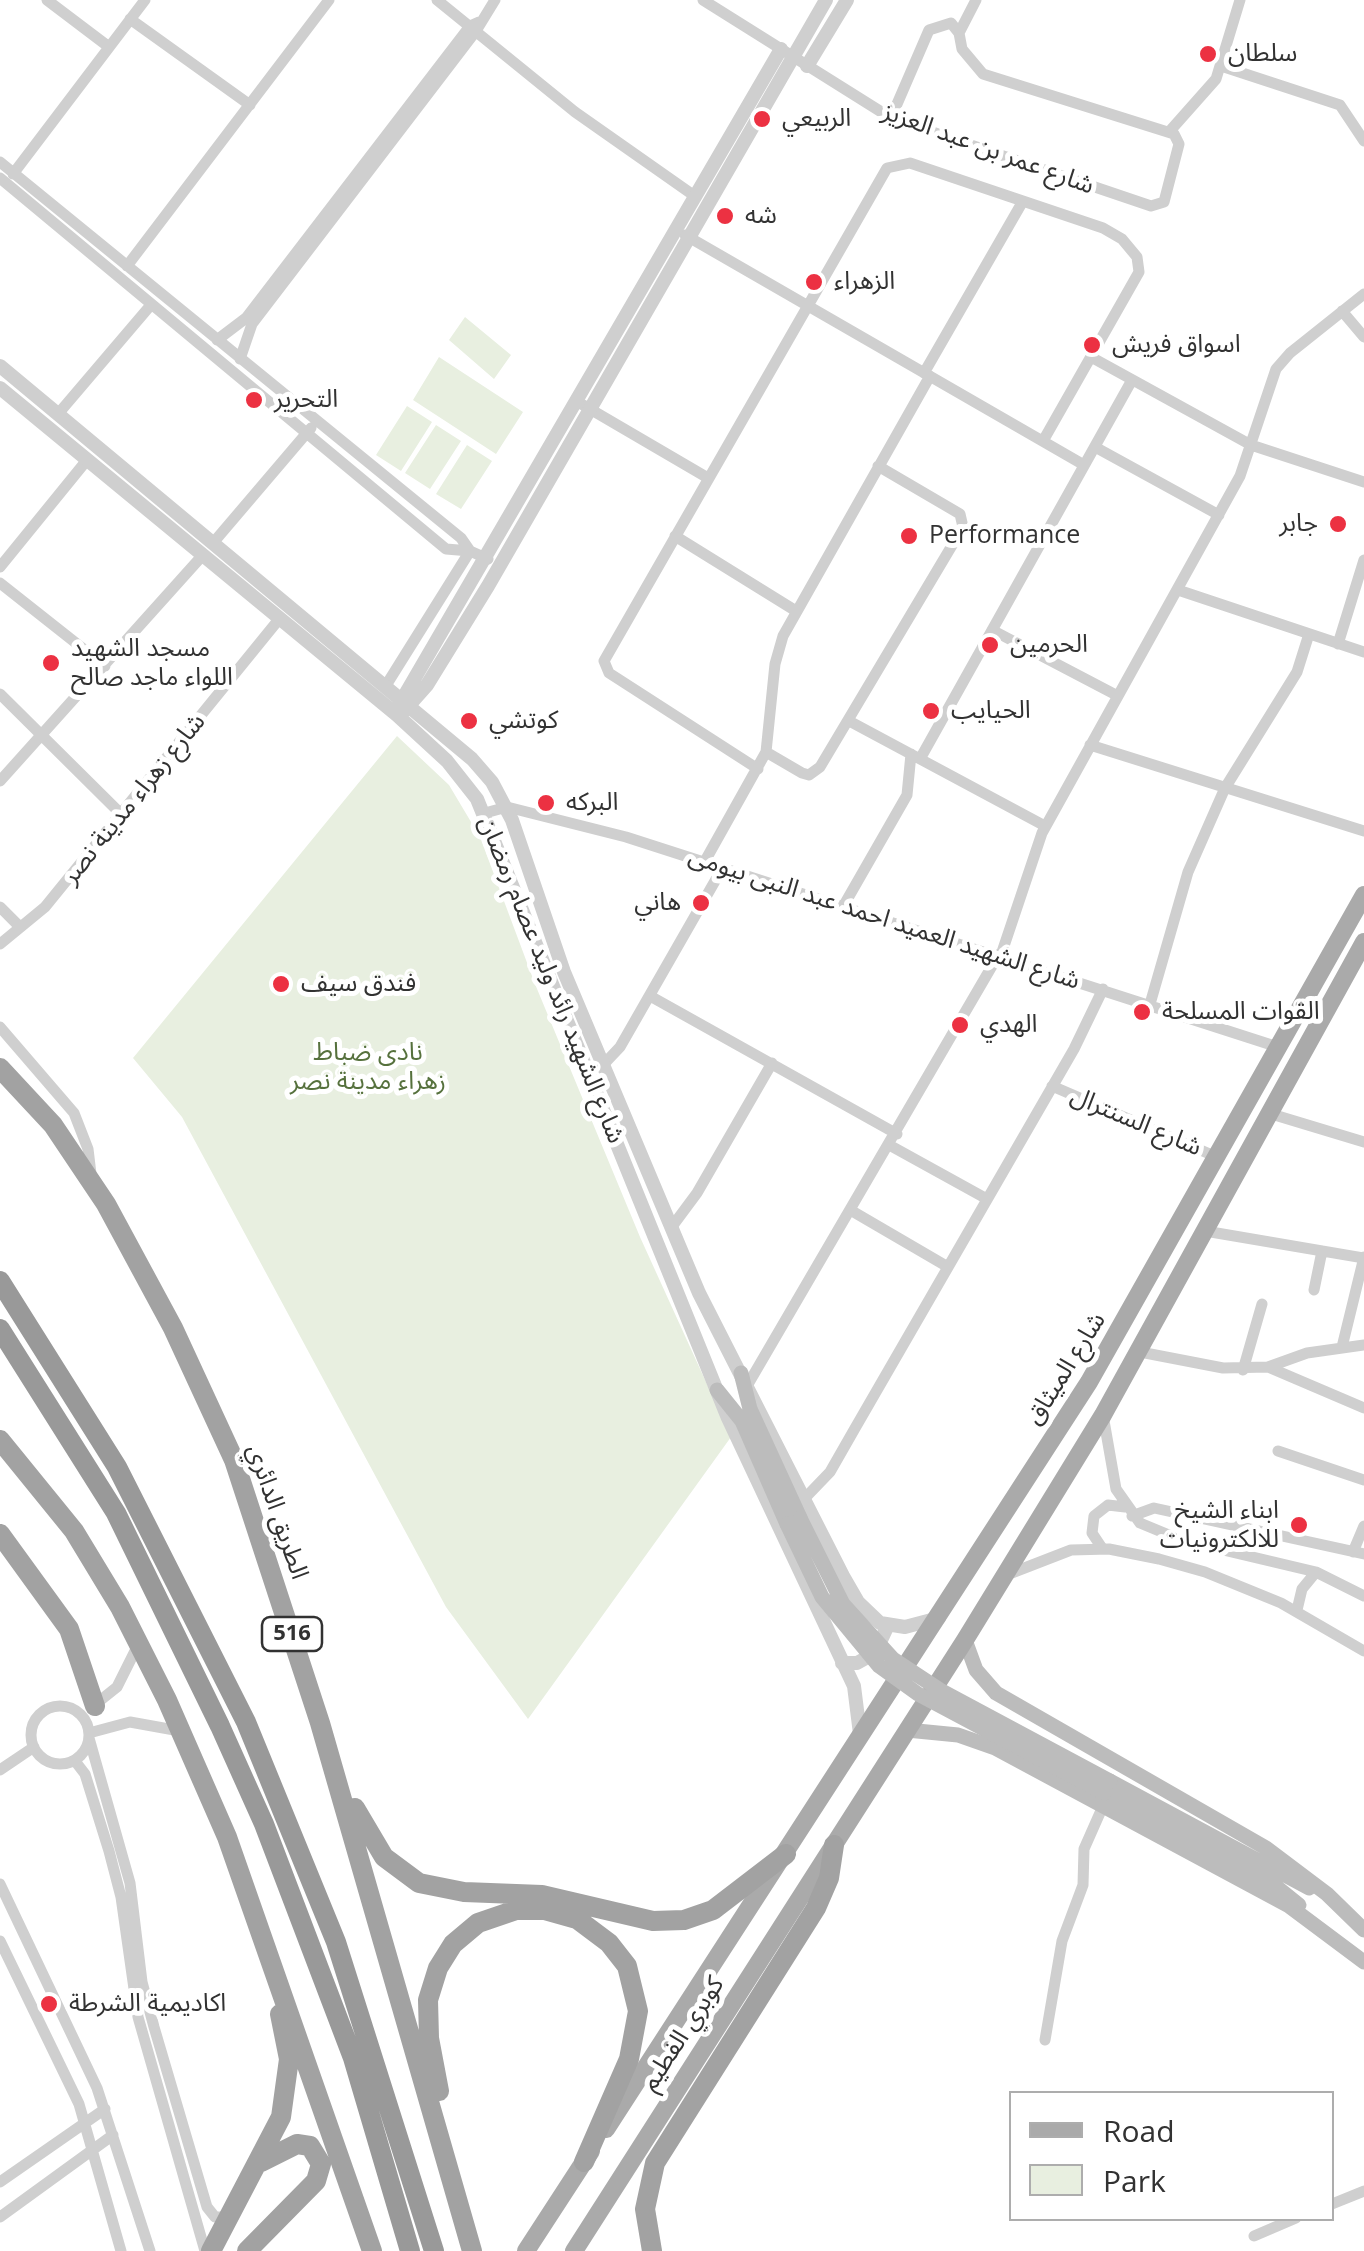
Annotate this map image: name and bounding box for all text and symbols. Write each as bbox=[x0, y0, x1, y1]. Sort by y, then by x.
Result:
place label: سلطان bbox=[1228, 39, 1297, 69]
marker: سلطان bbox=[1197, 43, 1219, 65]
street label: شارع عمر بن عبد العزيز bbox=[878, 97, 1098, 201]
place label: الربيعي bbox=[782, 104, 851, 134]
marker: الربيعي bbox=[751, 108, 773, 130]
place label: شه bbox=[745, 201, 777, 231]
marker: شه bbox=[714, 205, 736, 227]
place label: الزهراء bbox=[834, 267, 895, 297]
marker: الزهراء bbox=[803, 271, 825, 293]
place label: اسواق فريش bbox=[1112, 330, 1241, 360]
marker: اسواق فريش bbox=[1081, 334, 1103, 356]
place label: التحرير bbox=[274, 385, 338, 415]
marker: التحرير bbox=[243, 389, 265, 411]
place label: جابر bbox=[1279, 509, 1318, 539]
marker: جابر bbox=[1327, 513, 1349, 535]
place label: Performance bbox=[929, 521, 1080, 551]
marker: Performance bbox=[898, 525, 920, 547]
place label: الحرمين bbox=[1010, 630, 1088, 660]
place label: مسجد الشهيد اللواء ماجد صالح bbox=[71, 634, 233, 693]
marker: الحرمين bbox=[979, 634, 1001, 656]
marker: مسجد الشهيد اللواء ماجد صالح bbox=[40, 652, 62, 674]
place label: الحيايب bbox=[951, 696, 1031, 726]
marker: الحيايب bbox=[920, 700, 942, 722]
place label: كوتشي bbox=[489, 706, 558, 736]
street label: شارع زهراء مدينة نصر bbox=[56, 707, 212, 891]
marker: كوتشي bbox=[458, 710, 480, 732]
place label: البركه bbox=[566, 788, 618, 818]
marker: البركه bbox=[535, 792, 557, 814]
street label: شارع الشهيد رائد وليد عصام رمضان bbox=[472, 812, 630, 1148]
street label: شارع الشهيد العميد احمد عبد النبى بيومى bbox=[685, 841, 1083, 997]
place label: هاني bbox=[634, 888, 681, 918]
marker: هاني bbox=[690, 892, 712, 914]
place label: فندق سيف bbox=[301, 969, 416, 999]
marker: فندق سيف bbox=[270, 973, 292, 995]
place label: القوات المسلحة bbox=[1162, 997, 1320, 1027]
marker: القوات المسلحة bbox=[1131, 1001, 1153, 1023]
place label: الهدي bbox=[980, 1010, 1037, 1040]
marker: الهدي bbox=[949, 1014, 971, 1036]
park label: نادى ضباط زهراء مدينة نصر bbox=[290, 1038, 446, 1097]
street label: شارع السنترال bbox=[1066, 1081, 1206, 1163]
street label: شارع الميثاق bbox=[1020, 1307, 1112, 1431]
street label: الطريق الدائري bbox=[240, 1441, 314, 1583]
place label: ابناء الشيخ للالكترونيات bbox=[1160, 1496, 1279, 1555]
marker: ابناء الشيخ للالكترونيات bbox=[1288, 1514, 1310, 1536]
road number: 516 bbox=[262, 1617, 322, 1651]
street label: كوبري الفطيم bbox=[635, 1971, 731, 2097]
place label: اكاديمية الشرطة bbox=[69, 1989, 226, 2019]
marker: اكاديمية الشرطة bbox=[38, 1993, 60, 2015]
legend bbox=[1009, 2091, 1334, 2221]
text: Road bbox=[1103, 2110, 1175, 2151]
text: Park bbox=[1103, 2160, 1166, 2201]

